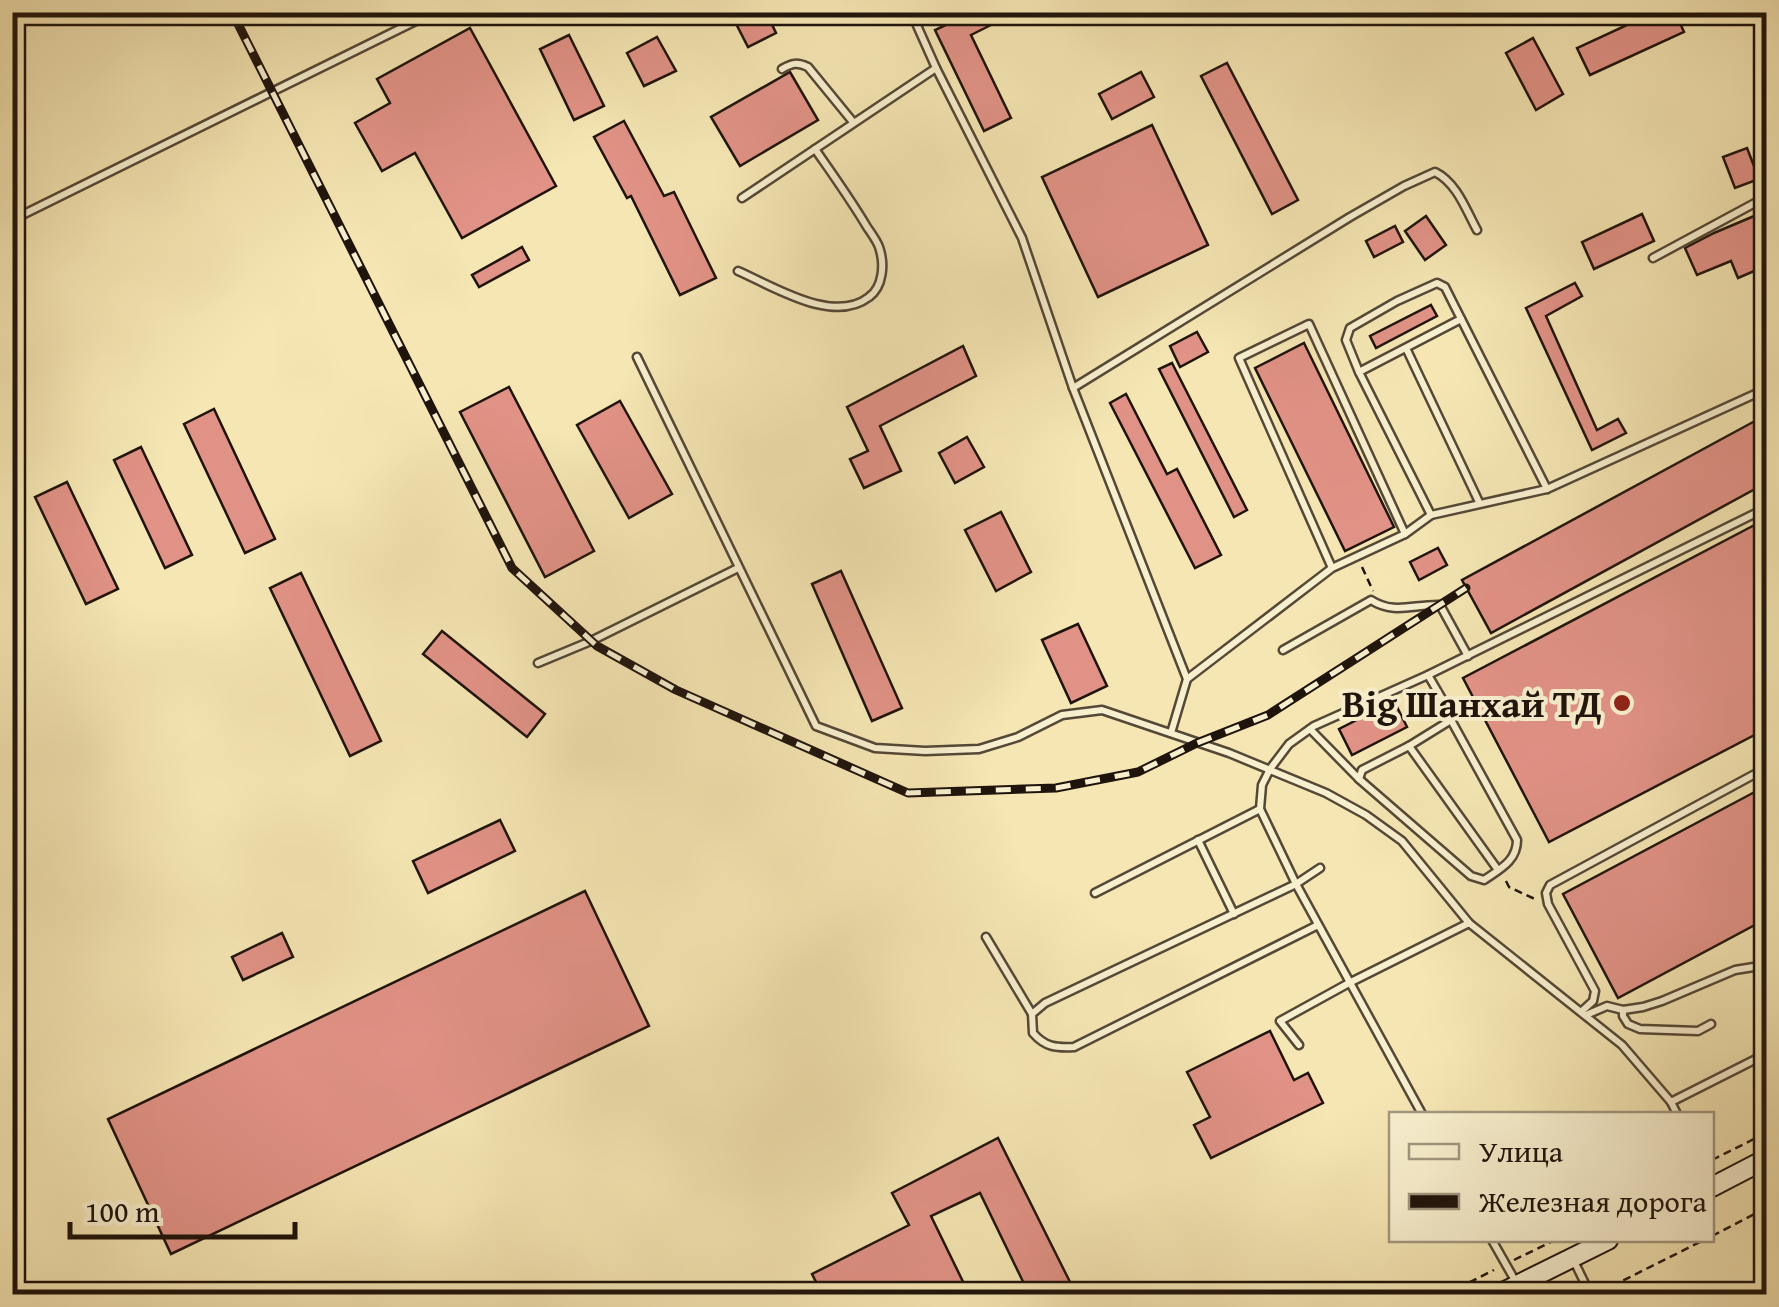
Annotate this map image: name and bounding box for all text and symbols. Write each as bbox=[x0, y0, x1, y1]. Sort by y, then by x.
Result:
place label: Big Шанхай ТД bbox=[1342, 675, 1602, 731]
marker: Big Шанхай ТД bbox=[1611, 692, 1633, 714]
legend bbox=[1389, 1112, 1714, 1242]
text: Улица bbox=[1479, 1129, 1564, 1173]
scale bar bbox=[70, 1177, 295, 1239]
text: Железная дорога bbox=[1478, 1179, 1708, 1223]
text: 100 m bbox=[85, 1189, 160, 1233]

